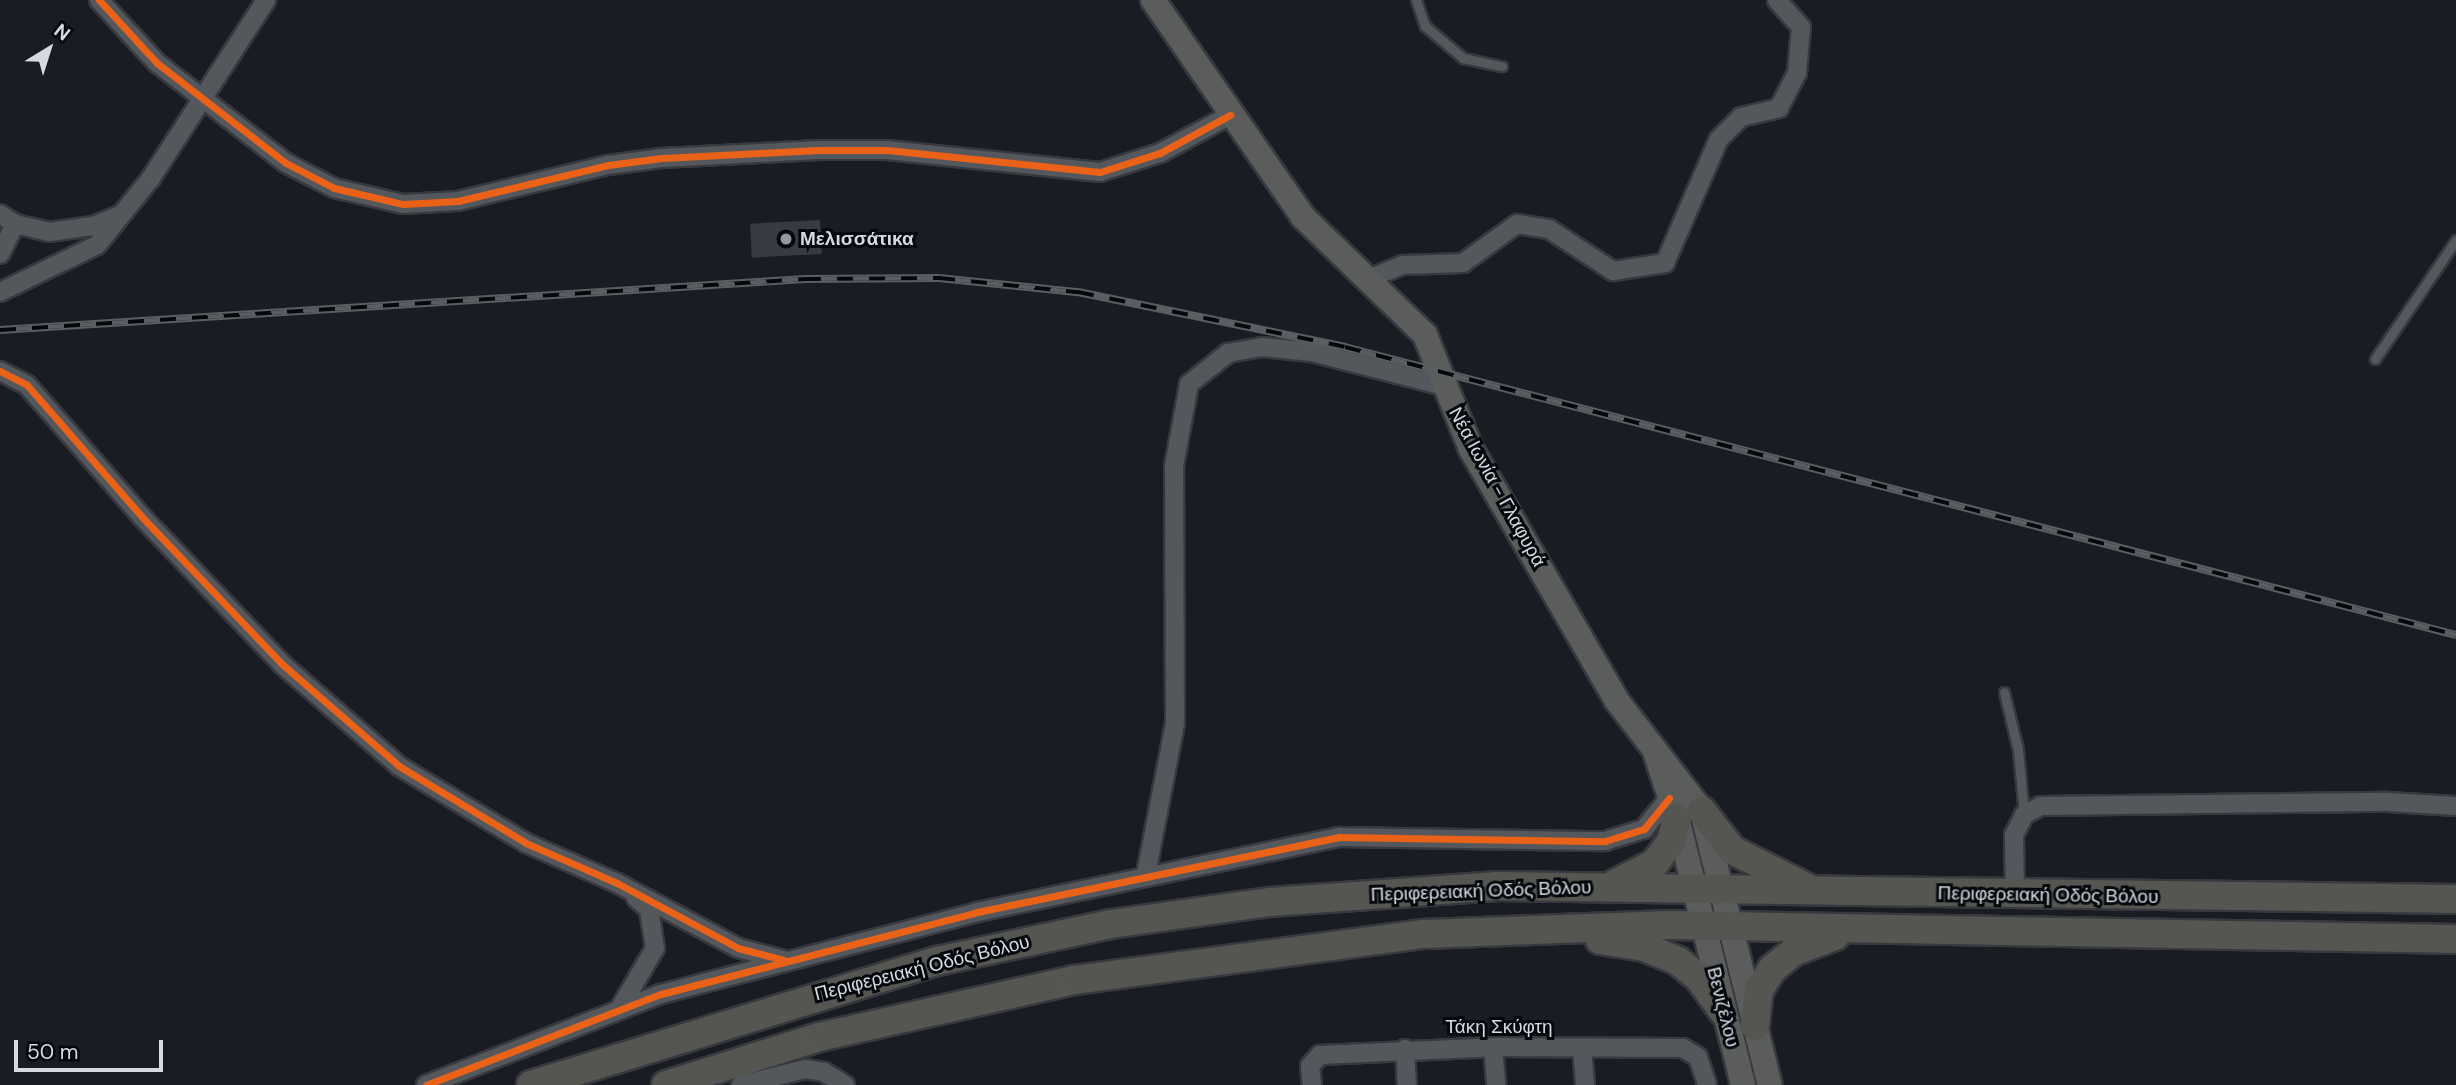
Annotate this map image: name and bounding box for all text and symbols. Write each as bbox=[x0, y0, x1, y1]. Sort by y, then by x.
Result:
north arrow bbox=[14, 14, 84, 84]
text: N bbox=[49, 18, 75, 46]
place label: Μελισσάτικα bbox=[800, 228, 914, 250]
marker: Μελισσάτικα bbox=[778, 231, 794, 247]
street label: Νέα Ιωνία - Γλαφυρά bbox=[1444, 403, 1550, 571]
street label: Περιφερειακή Οδός Βόλου bbox=[1370, 876, 1592, 906]
street label: Περιφερειακή Οδός Βόλου bbox=[1937, 882, 2159, 908]
street label: Περιφερειακή Οδός Βόλου bbox=[812, 930, 1032, 1006]
street label: Βενιζέλου bbox=[1702, 965, 1744, 1049]
street label: Τάκη Σκύφτη bbox=[1445, 1016, 1553, 1038]
scale bar bbox=[18, 1026, 166, 1070]
text: 50 m bbox=[27, 1038, 78, 1066]

